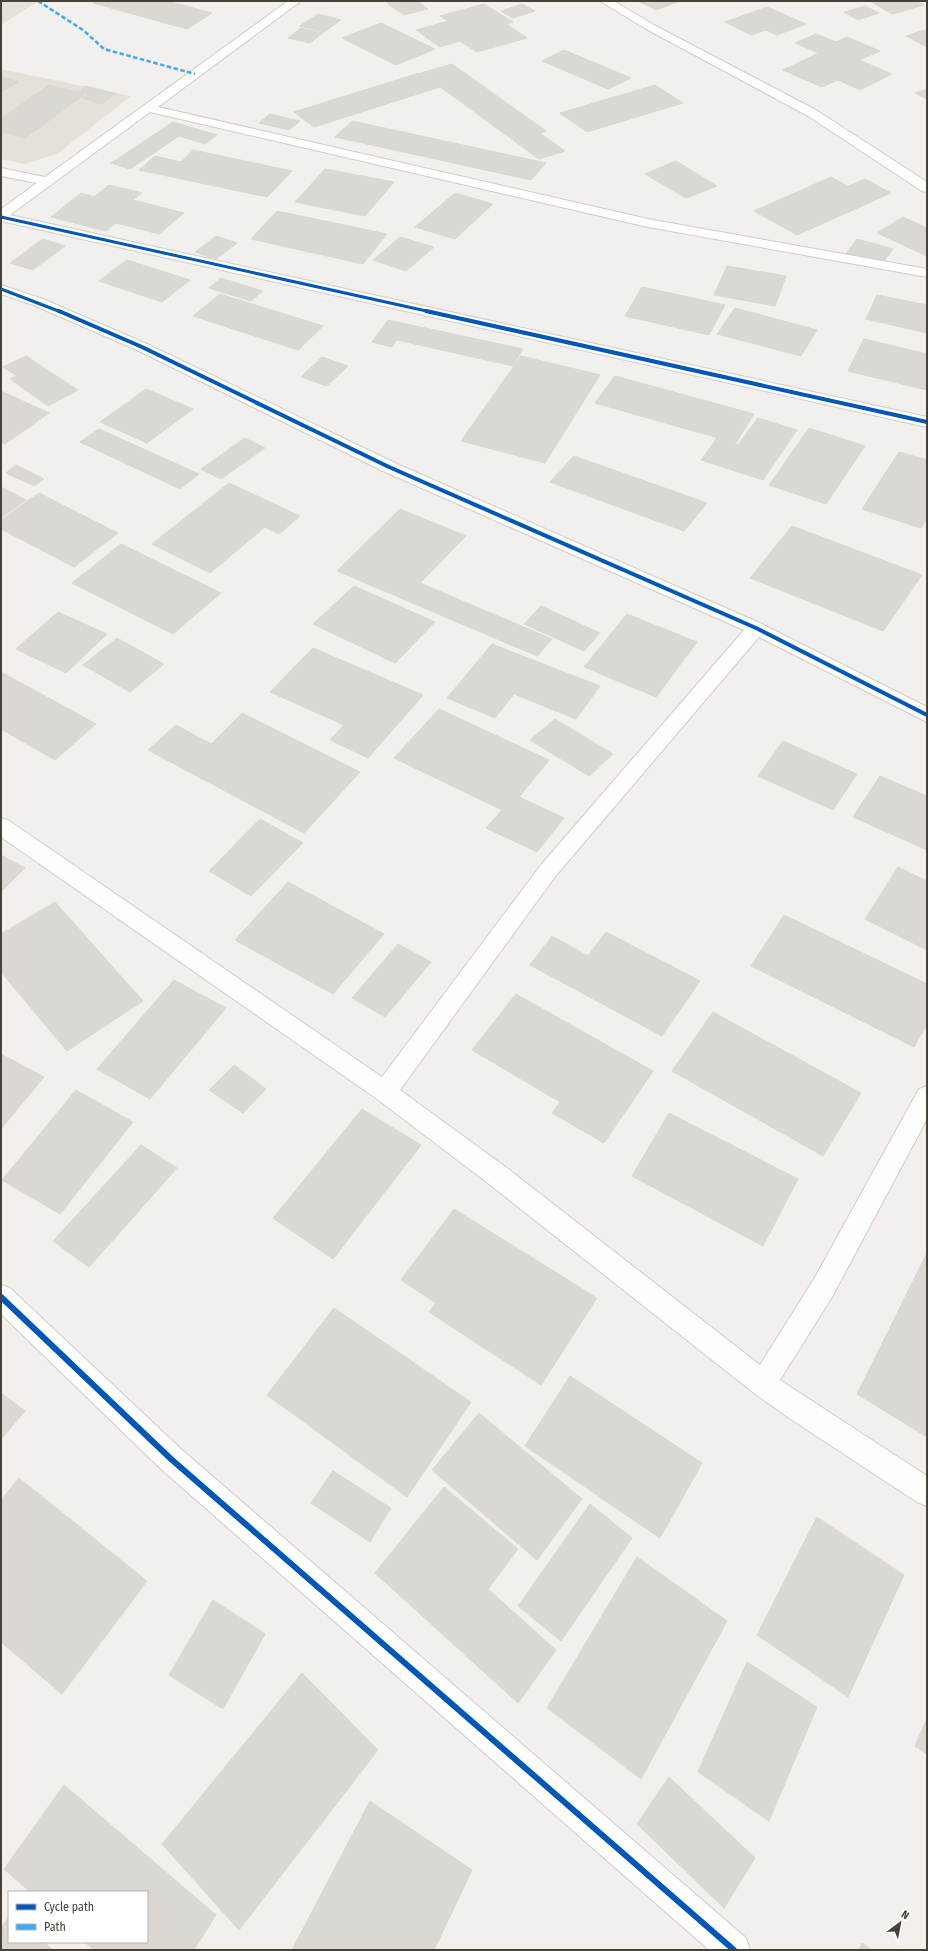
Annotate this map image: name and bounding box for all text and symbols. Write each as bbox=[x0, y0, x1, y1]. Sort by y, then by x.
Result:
legend bbox=[8, 1891, 148, 1943]
text: Cycle path bbox=[44, 1900, 94, 1914]
north arrow bbox=[880, 1903, 920, 1943]
text: N bbox=[899, 1908, 911, 1922]
text: Path bbox=[44, 1920, 66, 1934]

